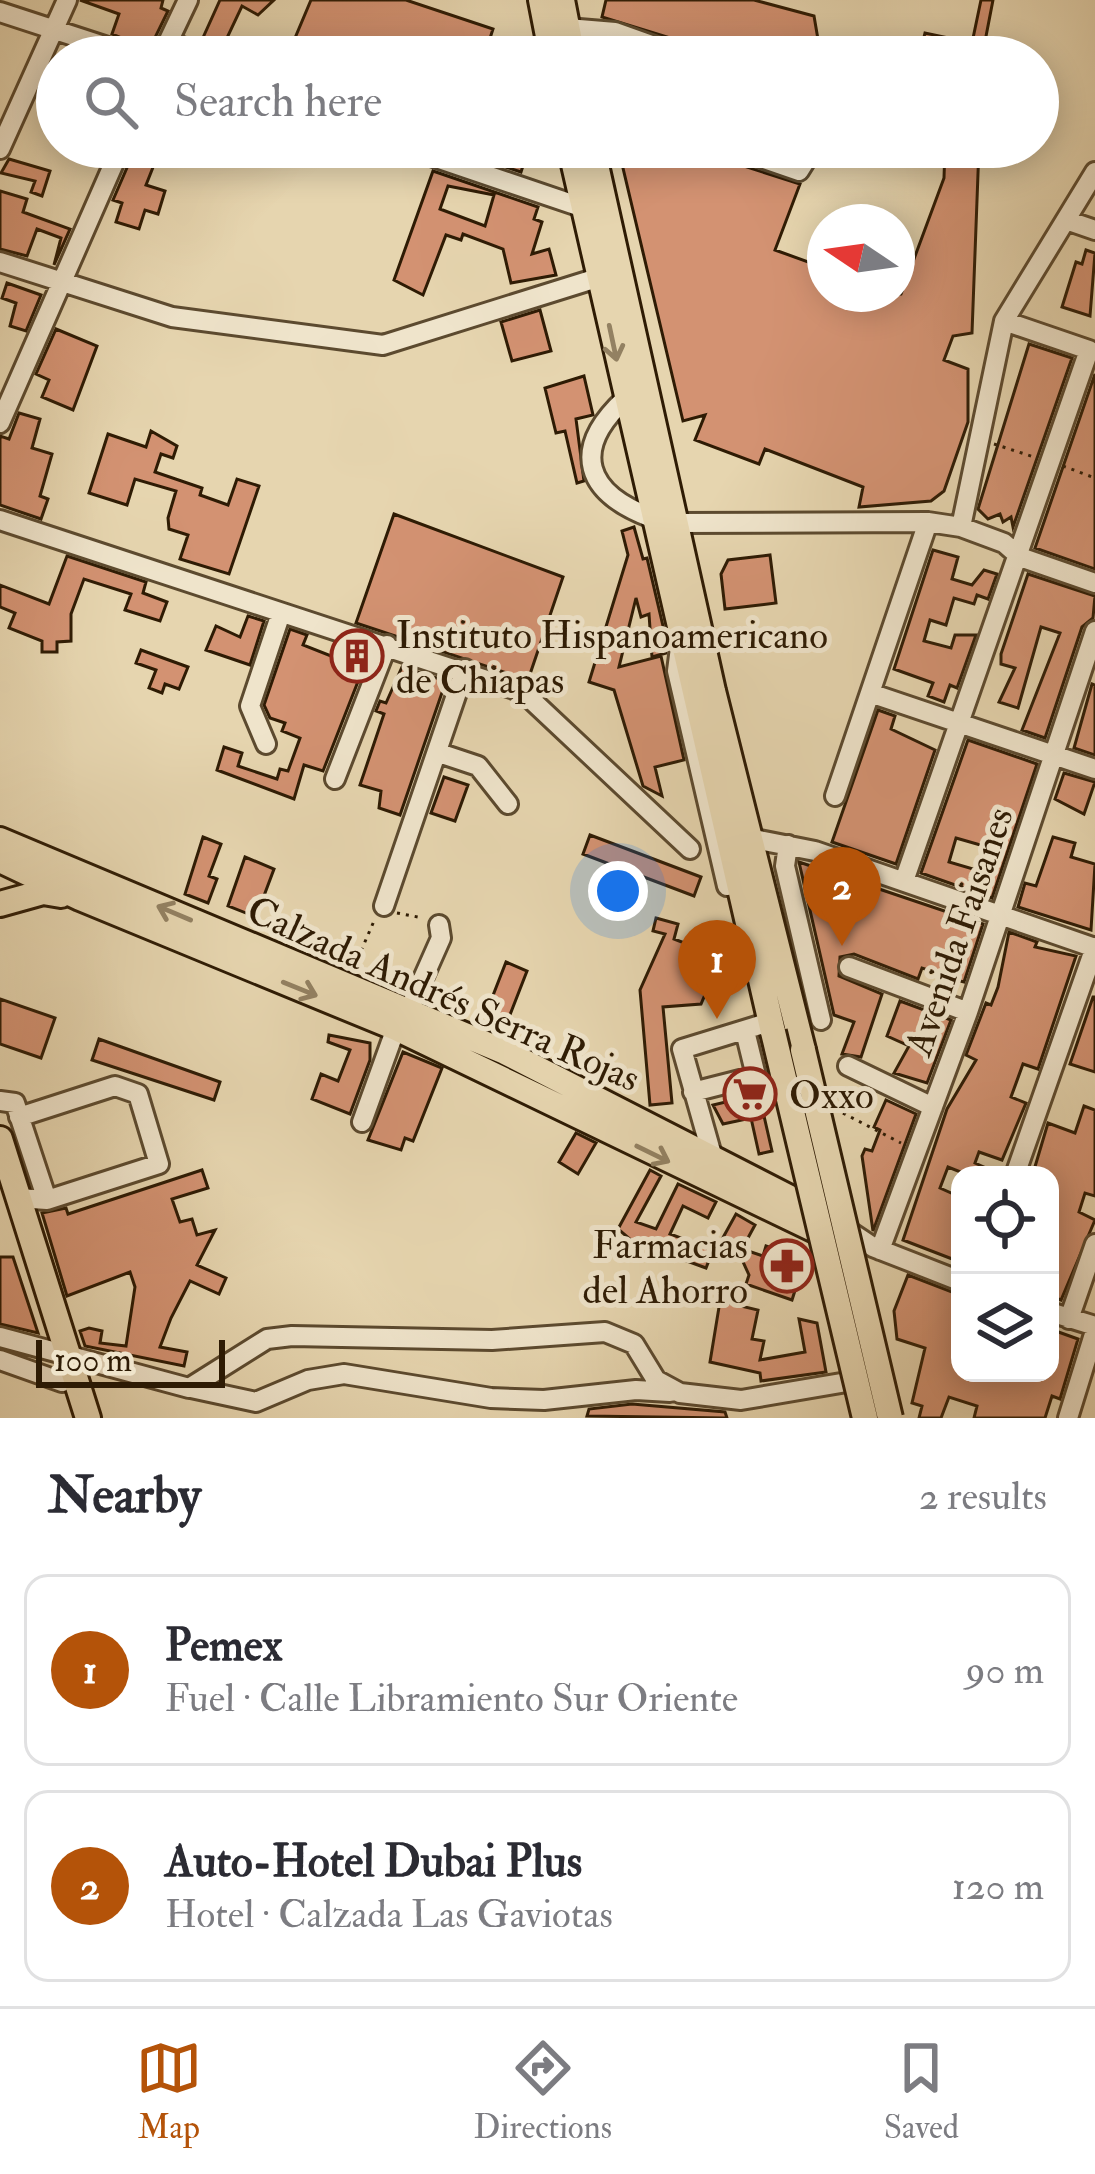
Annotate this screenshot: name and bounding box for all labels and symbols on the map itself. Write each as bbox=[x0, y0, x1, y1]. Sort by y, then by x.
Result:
north arrow bbox=[807, 204, 915, 312]
one-way arrow bbox=[603, 323, 625, 362]
place label: Instituto Hispanoamericano de Chiapas bbox=[396, 611, 828, 705]
building icon: Instituto Hispanoamericano de Chiapas bbox=[329, 628, 385, 684]
street label: Avenida Faisanes bbox=[894, 801, 1025, 1063]
pin: 2 bbox=[803, 847, 881, 946]
your location bbox=[588, 861, 648, 921]
street label: Calzada Andrés Serra Rojas bbox=[239, 886, 648, 1103]
one-way arrow bbox=[157, 901, 194, 922]
pin: 1 bbox=[678, 920, 756, 1019]
one-way arrow bbox=[281, 980, 318, 1001]
supermarket icon: Oxxo bbox=[722, 1066, 778, 1122]
place label: Oxxo bbox=[789, 1071, 874, 1120]
one-way arrow bbox=[635, 1144, 671, 1166]
place label: Farmacias del Ahorro bbox=[583, 1221, 748, 1315]
pharmacy icon: Farmacias del Ahorro bbox=[759, 1238, 815, 1294]
scale bar bbox=[36, 1334, 225, 1387]

